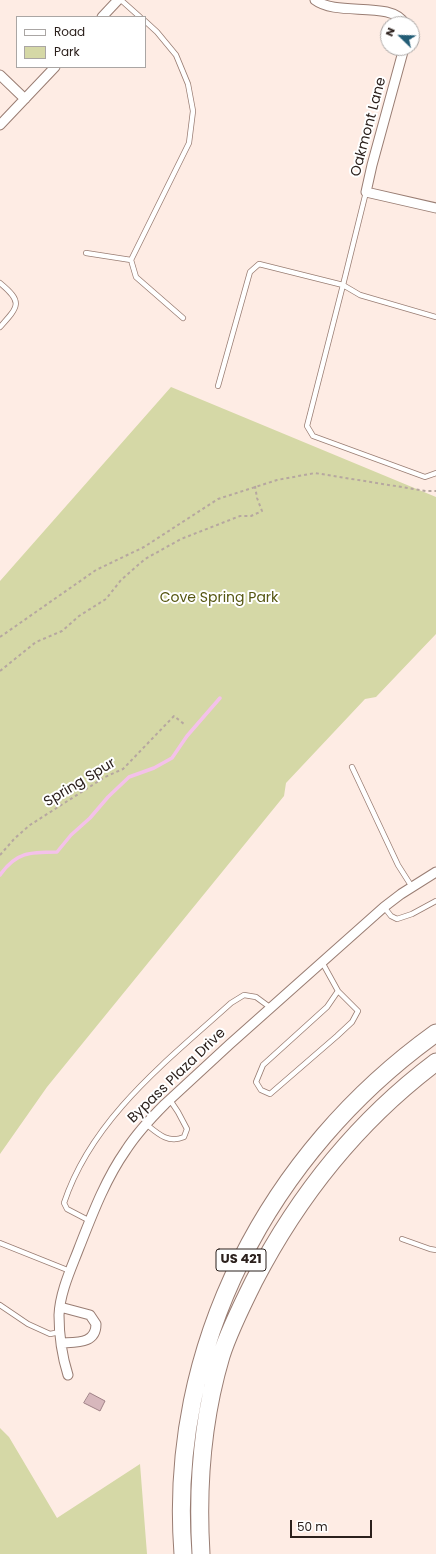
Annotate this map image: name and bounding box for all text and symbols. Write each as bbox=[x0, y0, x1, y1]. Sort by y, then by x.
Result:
legend bbox=[16, 16, 146, 68]
north arrow bbox=[380, 16, 420, 56]
text: Road bbox=[54, 23, 85, 40]
text: N bbox=[381, 25, 399, 39]
text: Park bbox=[54, 43, 80, 60]
street label: Oakmont Lane bbox=[348, 76, 390, 178]
park label: Cove Spring Park bbox=[160, 590, 278, 606]
street label: Spring Spur bbox=[41, 755, 119, 811]
street label: Bypass Plaza Drive bbox=[125, 1025, 229, 1127]
road number: US 421 bbox=[216, 1249, 266, 1271]
scale bar bbox=[292, 1512, 374, 1538]
text: 50 m bbox=[297, 1518, 328, 1535]

